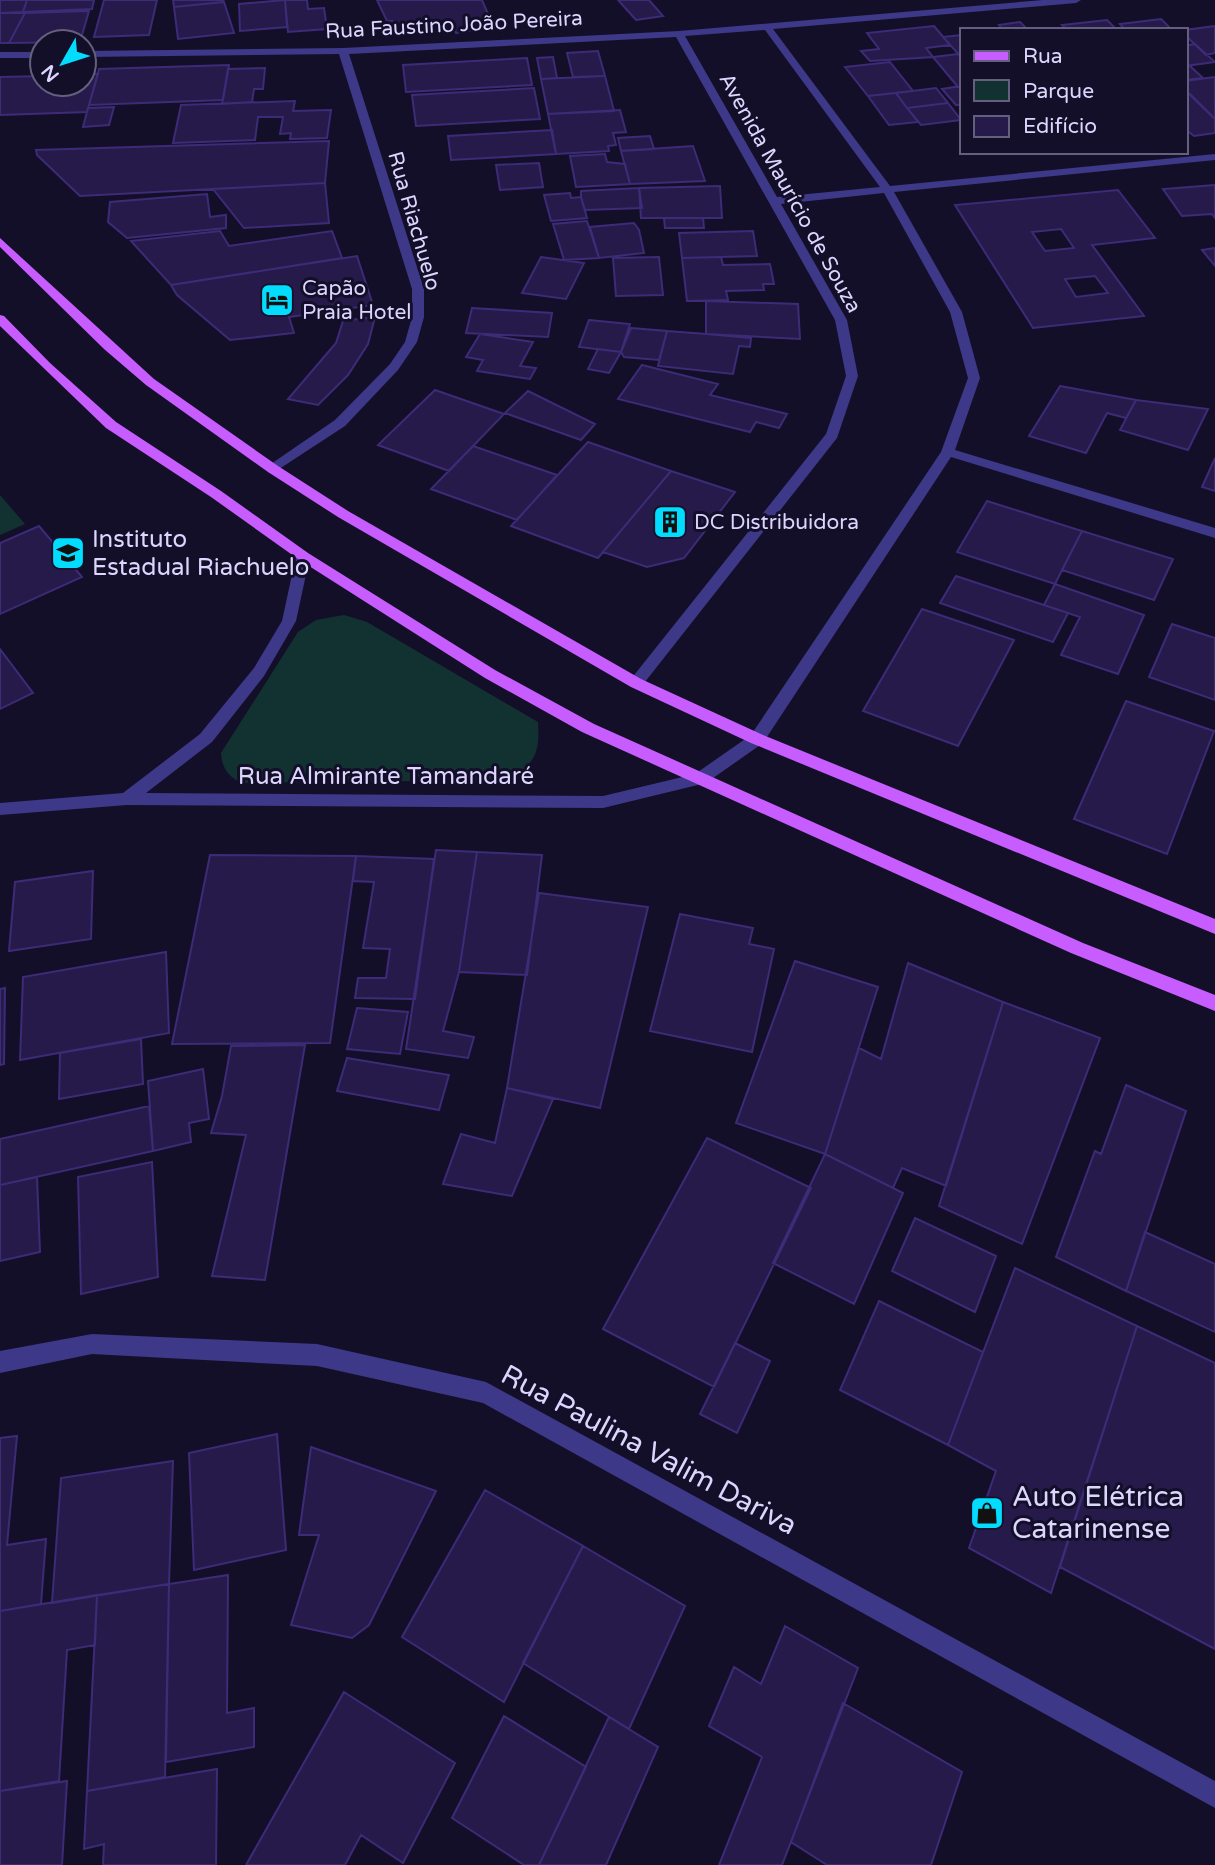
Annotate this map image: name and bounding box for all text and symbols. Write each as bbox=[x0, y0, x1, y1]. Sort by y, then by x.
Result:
street label: Rua Faustino João Pereira bbox=[325, 6, 583, 44]
north arrow bbox=[28, 28, 98, 98]
legend bbox=[960, 28, 1187, 154]
text: Rua bbox=[1023, 44, 1063, 69]
text: N bbox=[37, 60, 64, 86]
street label: Avenida Maurício de Souza bbox=[714, 69, 866, 317]
text: Parque bbox=[1023, 79, 1094, 104]
text: Edifício bbox=[1023, 114, 1097, 139]
street label: Rua Riachuelo bbox=[382, 149, 446, 293]
place label: Capão Praia Hotel bbox=[302, 276, 412, 325]
hotel icon: Capão Praia Hotel bbox=[258, 281, 296, 319]
building icon: DC Distribuidora bbox=[651, 503, 689, 541]
place label: DC Distribuidora bbox=[694, 510, 859, 535]
place label: Instituto Estadual Riachuelo bbox=[92, 525, 309, 582]
school or university icon: Instituto Estadual Riachuelo bbox=[49, 534, 87, 572]
street label: Rua Almirante Tamandaré bbox=[238, 762, 534, 791]
street label: Rua Paulina Valim Dariva bbox=[495, 1358, 803, 1542]
place label: Auto Elétrica Catarinense bbox=[1012, 1480, 1184, 1546]
shop icon: Auto Elétrica Catarinense bbox=[968, 1494, 1006, 1532]

